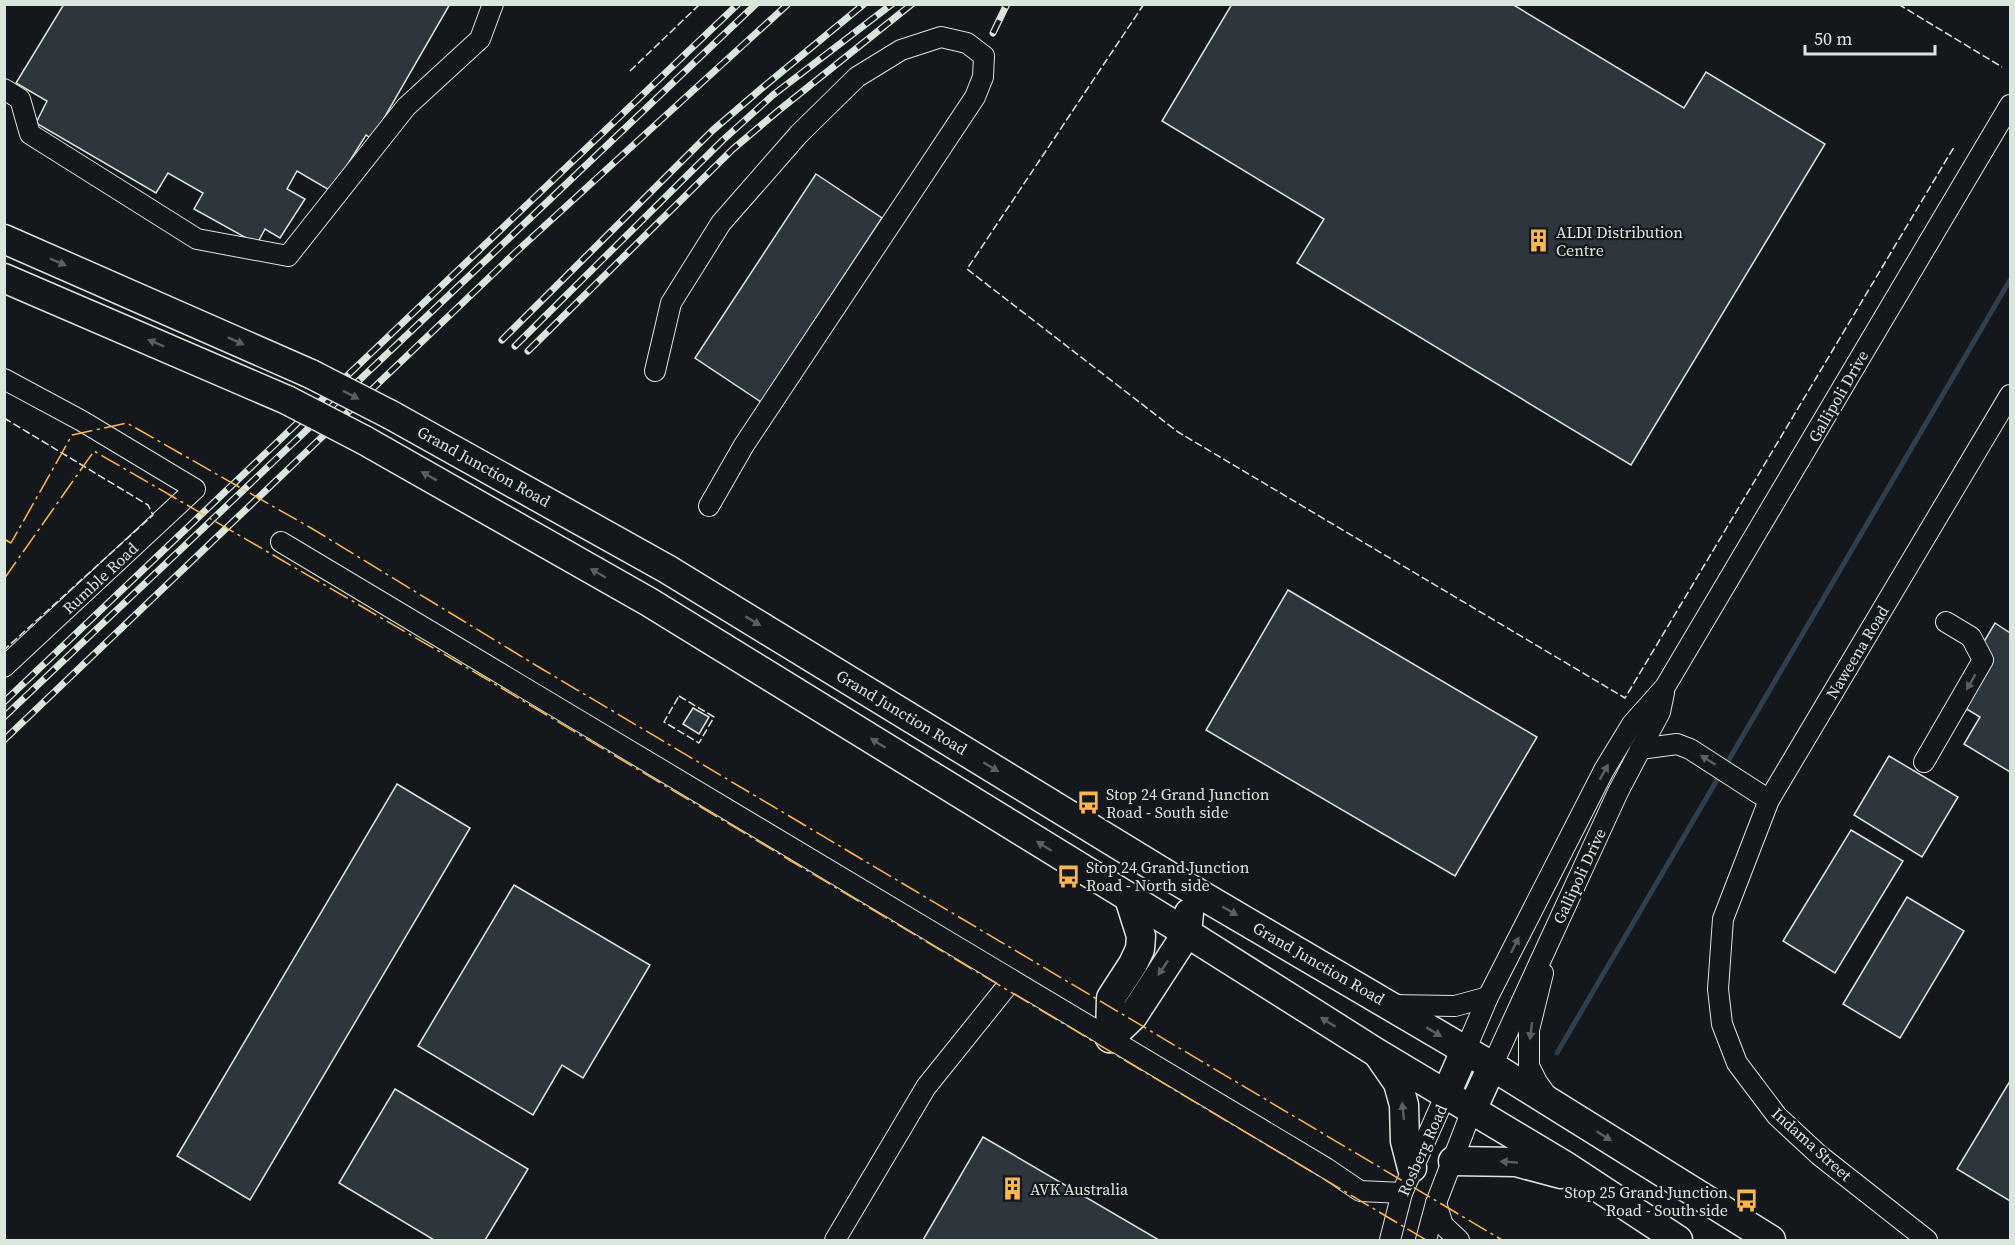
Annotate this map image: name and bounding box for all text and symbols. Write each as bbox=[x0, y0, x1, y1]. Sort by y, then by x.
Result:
scale bar bbox=[1805, 18, 1936, 56]
text: 50 m bbox=[1814, 26, 1852, 51]
place label: ALDI Distribution Centre bbox=[1556, 221, 1683, 261]
building icon: ALDI Distribution Centre bbox=[1525, 228, 1551, 254]
one-way arrow bbox=[49, 258, 67, 268]
one-way arrow bbox=[228, 337, 245, 346]
one-way arrow bbox=[147, 338, 165, 348]
street label: Gallipoli Drive bbox=[1803, 346, 1873, 446]
one-way arrow bbox=[342, 390, 359, 399]
street label: Grand Junction Road bbox=[414, 420, 554, 512]
one-way arrow bbox=[421, 471, 437, 482]
street label: Rumble Road bbox=[57, 537, 143, 619]
one-way arrow bbox=[590, 568, 607, 578]
street label: Naweena Road bbox=[1820, 601, 1894, 703]
one-way arrow bbox=[745, 615, 761, 626]
street label: Grand Junction Road bbox=[833, 664, 971, 760]
one-way arrow bbox=[1966, 673, 1976, 690]
one-way arrow bbox=[870, 738, 886, 749]
one-way arrow bbox=[1700, 754, 1716, 765]
one-way arrow bbox=[983, 761, 999, 772]
one-way arrow bbox=[1599, 763, 1609, 780]
place label: Stop 24 Grand Junction Road - South side bbox=[1106, 783, 1270, 823]
bus stop icon: Stop 24 Grand Junction Road - South side bbox=[1075, 790, 1101, 816]
street label: Gallipoli Drive bbox=[1547, 825, 1611, 927]
one-way arrow bbox=[1036, 840, 1052, 851]
place label: Stop 24 Grand Junction Road - North side bbox=[1086, 856, 1250, 896]
bus stop icon: Stop 24 Grand Junction Road - North side bbox=[1055, 863, 1081, 889]
one-way arrow bbox=[1222, 906, 1239, 916]
street label: Grand Junction Road bbox=[1249, 916, 1389, 1010]
one-way arrow bbox=[1509, 936, 1519, 954]
one-way arrow bbox=[1157, 960, 1169, 976]
one-way arrow bbox=[1319, 1016, 1336, 1027]
one-way arrow bbox=[1526, 1021, 1535, 1040]
one-way arrow bbox=[1426, 1026, 1442, 1037]
street label: Rosberg Road bbox=[1392, 1101, 1452, 1199]
one-way arrow bbox=[1398, 1101, 1408, 1120]
street label: Indama Street bbox=[1767, 1102, 1857, 1186]
one-way arrow bbox=[1596, 1130, 1612, 1141]
one-way arrow bbox=[1499, 1157, 1518, 1167]
building icon: AVK Australia bbox=[999, 1176, 1025, 1202]
place label: AVK Australia bbox=[1030, 1178, 1129, 1200]
place label: Stop 25 Grand Junction Road - South side bbox=[1565, 1181, 1728, 1221]
bus stop icon: Stop 25 Grand Junction Road - South side bbox=[1733, 1188, 1759, 1214]

